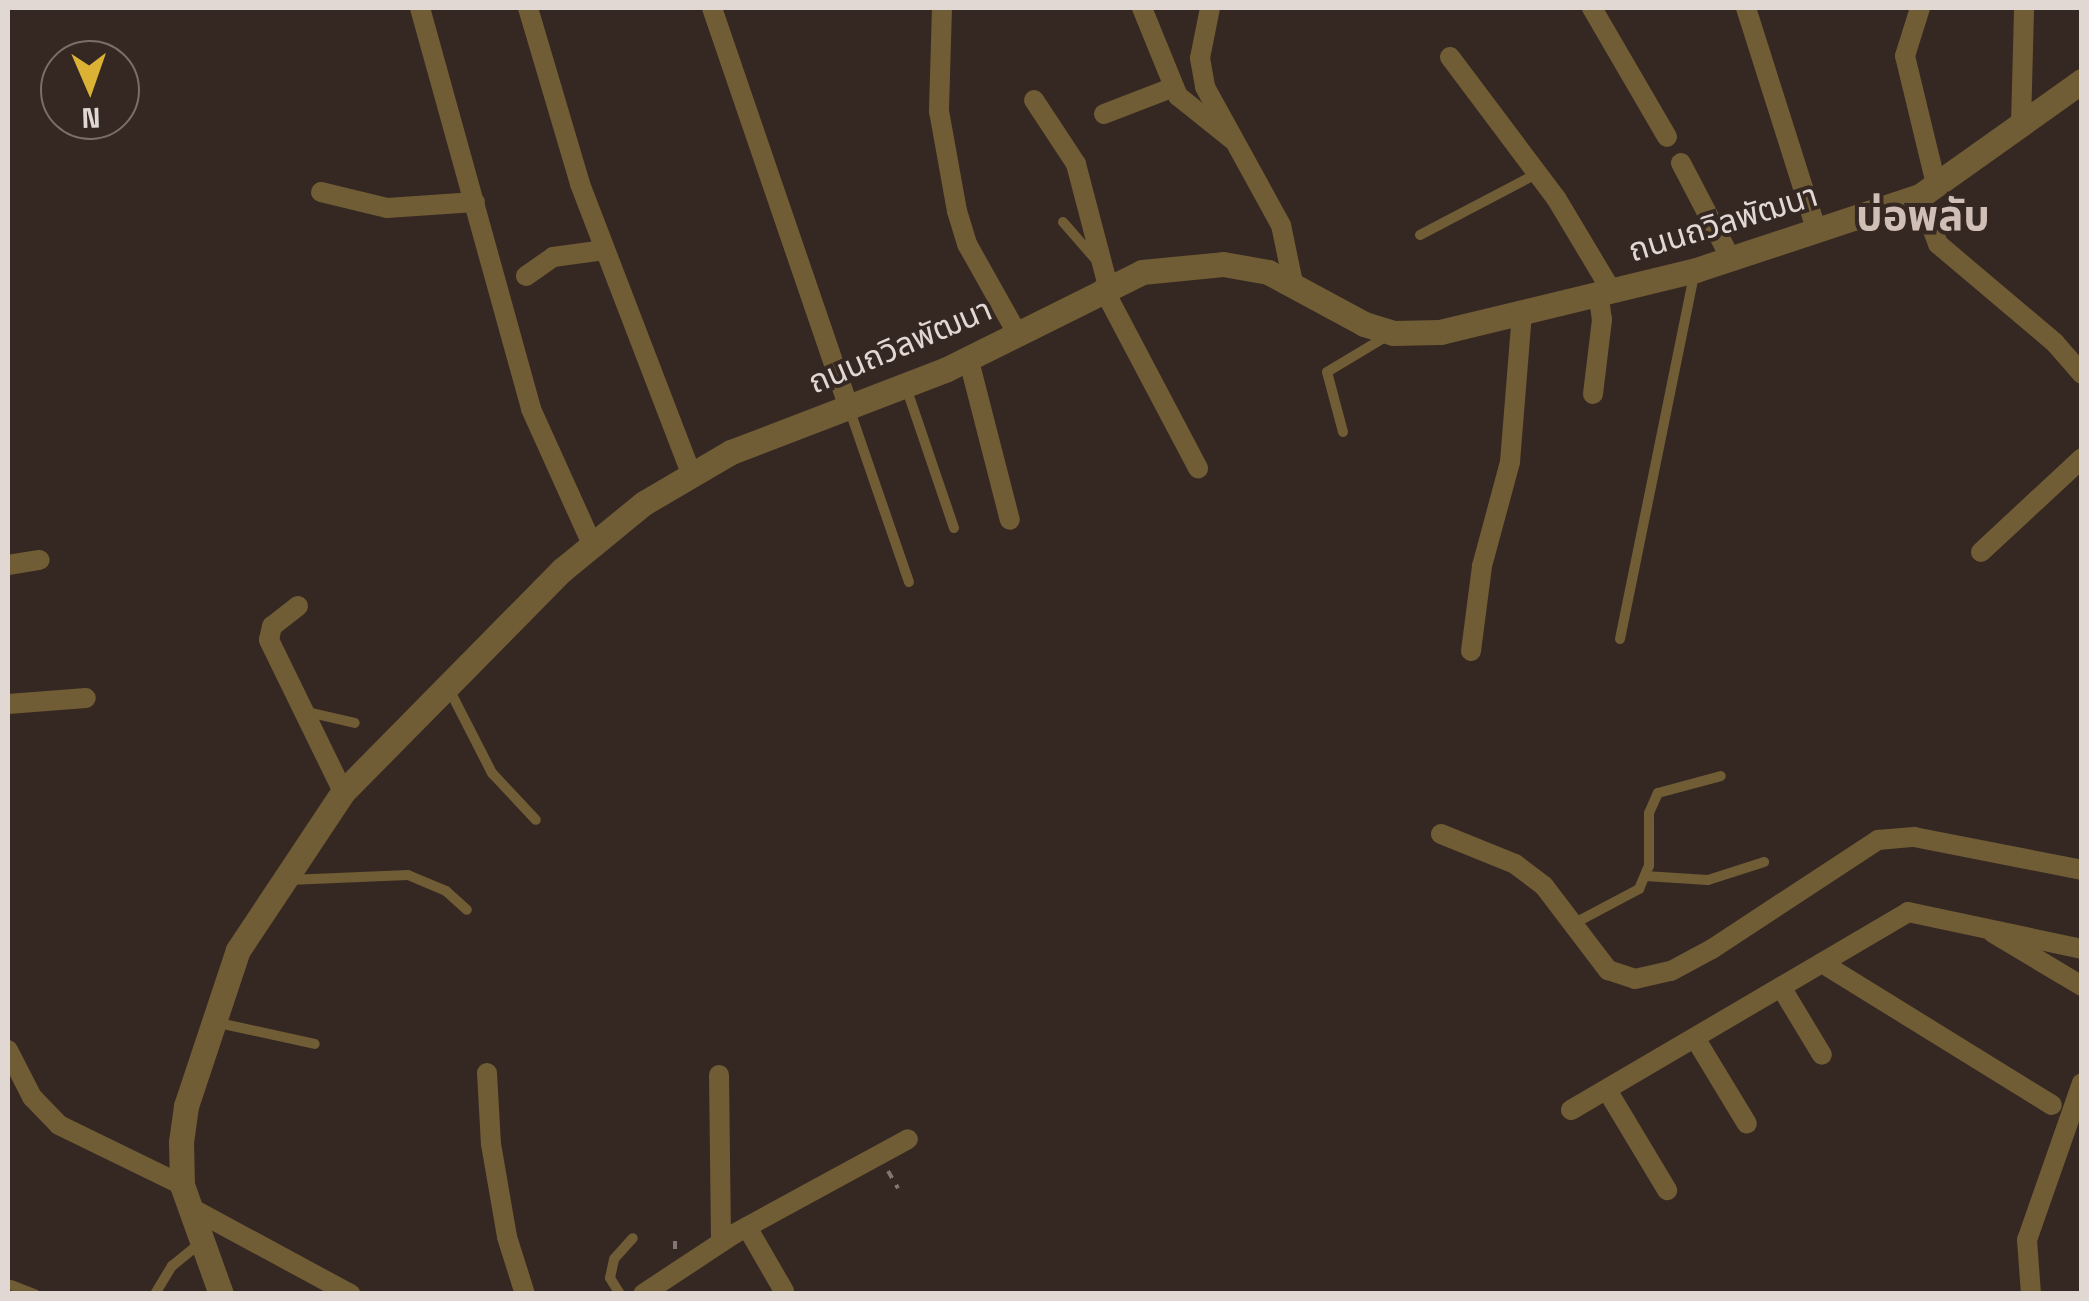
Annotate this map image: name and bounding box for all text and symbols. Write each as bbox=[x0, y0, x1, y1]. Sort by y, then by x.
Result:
north arrow bbox=[40, 40, 140, 140]
text: N bbox=[81, 100, 101, 136]
street label: ถนนถวิลพัฒนา bbox=[1624, 176, 1822, 270]
district label: บ่อพลับ bbox=[1856, 191, 1990, 241]
street label: ถนนถวิลพัฒนา bbox=[803, 290, 997, 402]

